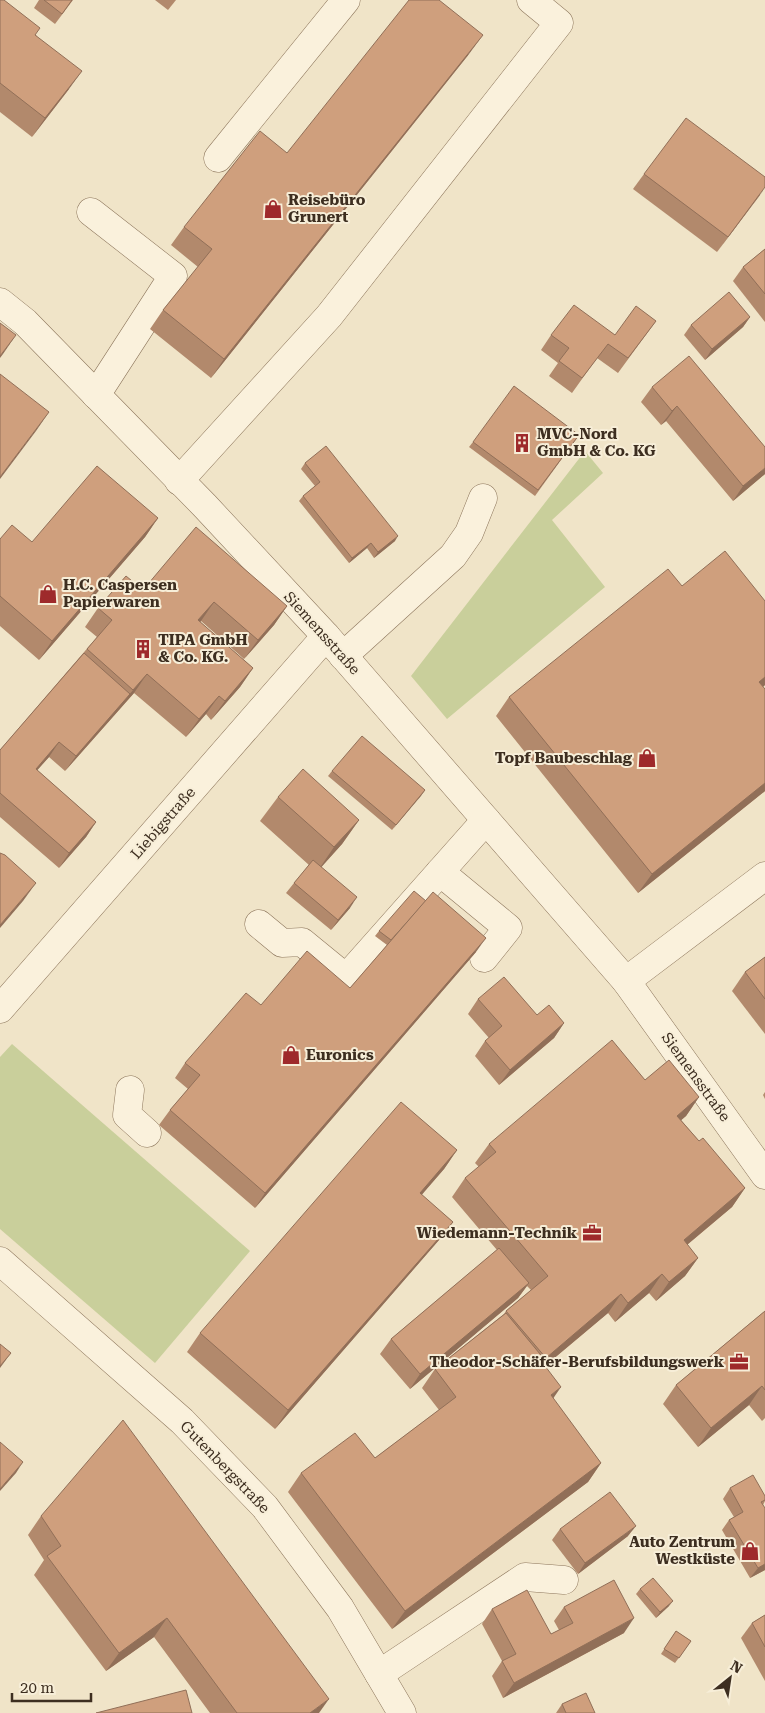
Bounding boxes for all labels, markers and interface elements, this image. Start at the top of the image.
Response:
place label: Reisebüro Grunert [288,191,366,226]
shop icon: Reisebüro Grunert [262,198,284,220]
place label: MVC-Nord GmbH & Co. KG [537,425,656,460]
building icon: MVC-Nord GmbH & Co. KG [511,432,533,454]
place label: H.C. Caspersen Papierwaren [63,576,177,611]
shop icon: H.C. Caspersen Papierwaren [37,583,59,605]
street label: Siemensstraße [280,588,364,678]
place label: TIPA GmbH & Co. KG. [158,631,248,666]
building icon: TIPA GmbH & Co. KG. [132,638,154,660]
shop icon: Topf Baubeschlag [636,747,658,769]
place label: Topf Baubeschlag [495,749,633,767]
street label: Liebigstraße [127,783,199,863]
street label: Siemensstraße [658,1029,734,1125]
shop icon: Euronics [280,1044,302,1066]
place label: Euronics [306,1046,374,1064]
office icon: Wiedemann-Technik [581,1222,603,1244]
place label: Wiedemann-Technik [417,1224,578,1242]
office icon: Theodor-Schäfer-Berufsbildungswerk [728,1351,750,1373]
place label: Theodor-Schäfer-Berufsbildungswerk [429,1353,725,1371]
street label: Gutenbergstraße [176,1417,274,1517]
place label: Auto Zentrum Westküste [629,1533,736,1568]
shop icon: Auto Zentrum Westküste [739,1540,761,1562]
north arrow [705,1653,755,1703]
text: N [728,1657,745,1676]
scale bar [12,1670,91,1702]
text: 20 m [20,1679,55,1697]

